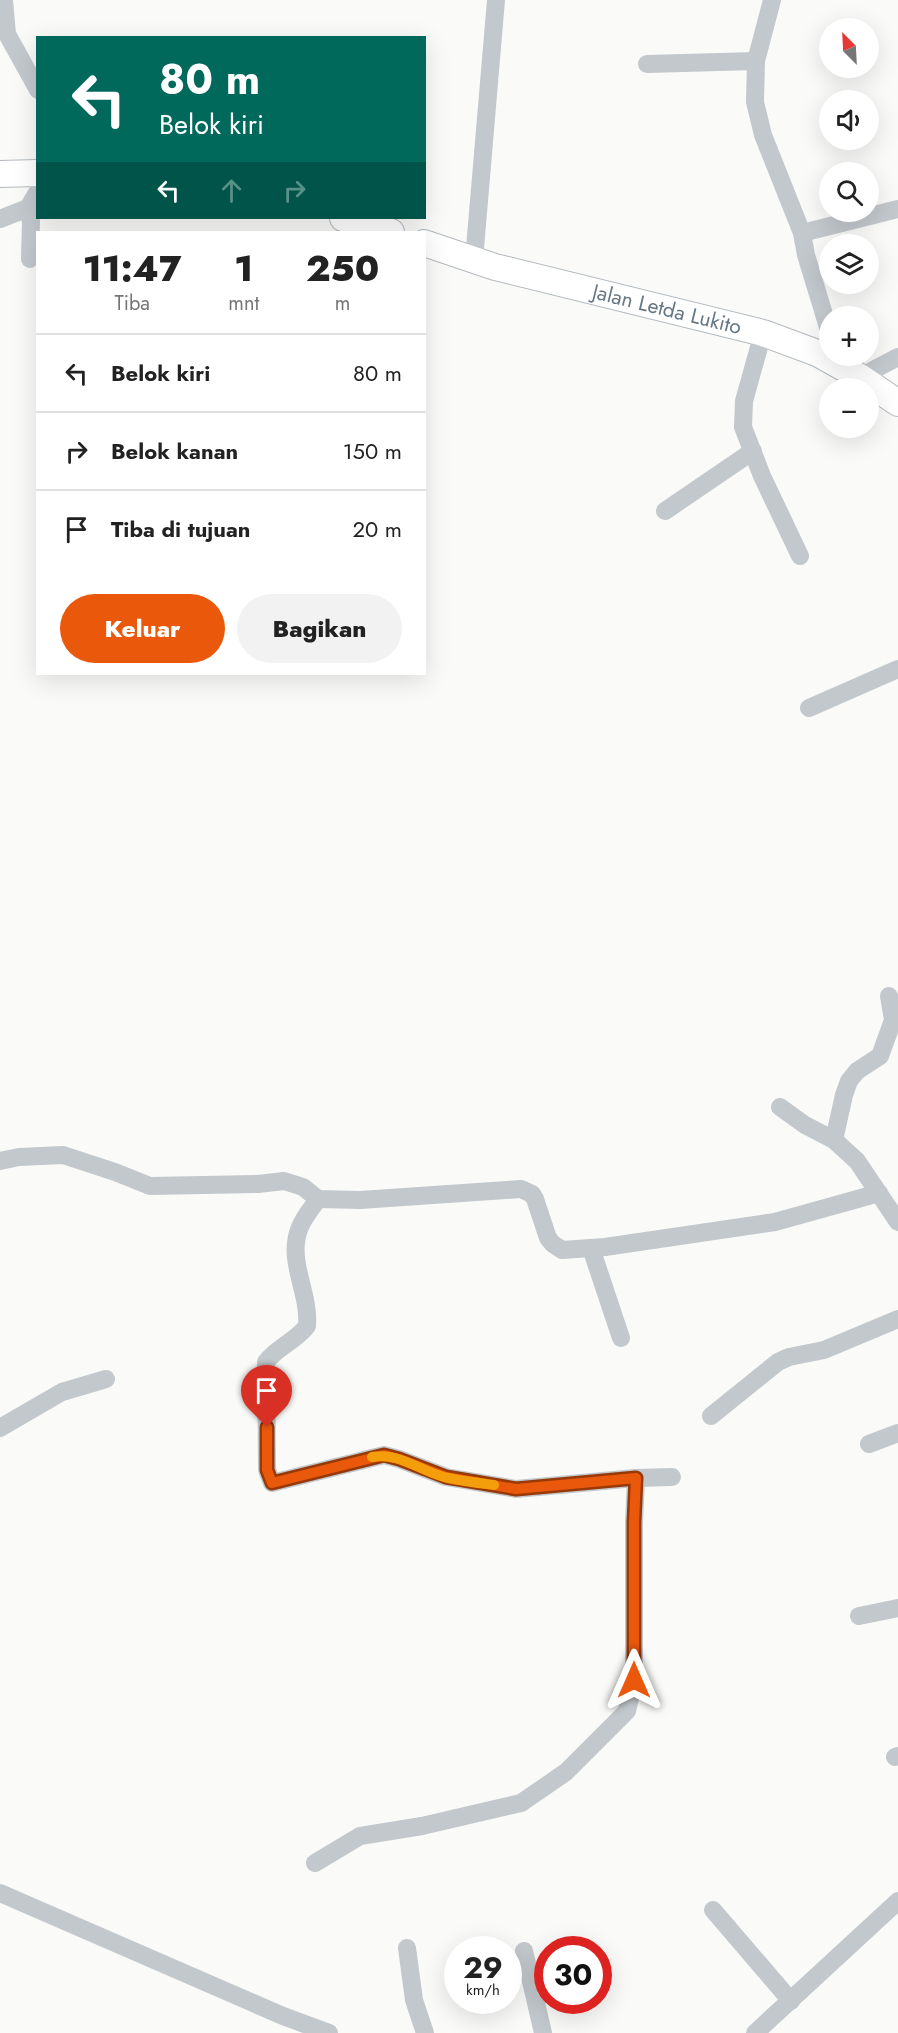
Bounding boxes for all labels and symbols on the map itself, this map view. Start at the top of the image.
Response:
north arrow [819,18,879,78]
street label: Jalan Letda Lukito [586,276,745,342]
pin [241,1365,292,1427]
position arrow [602,1648,666,1712]
speed limit sign: 30 [534,1936,612,2014]

